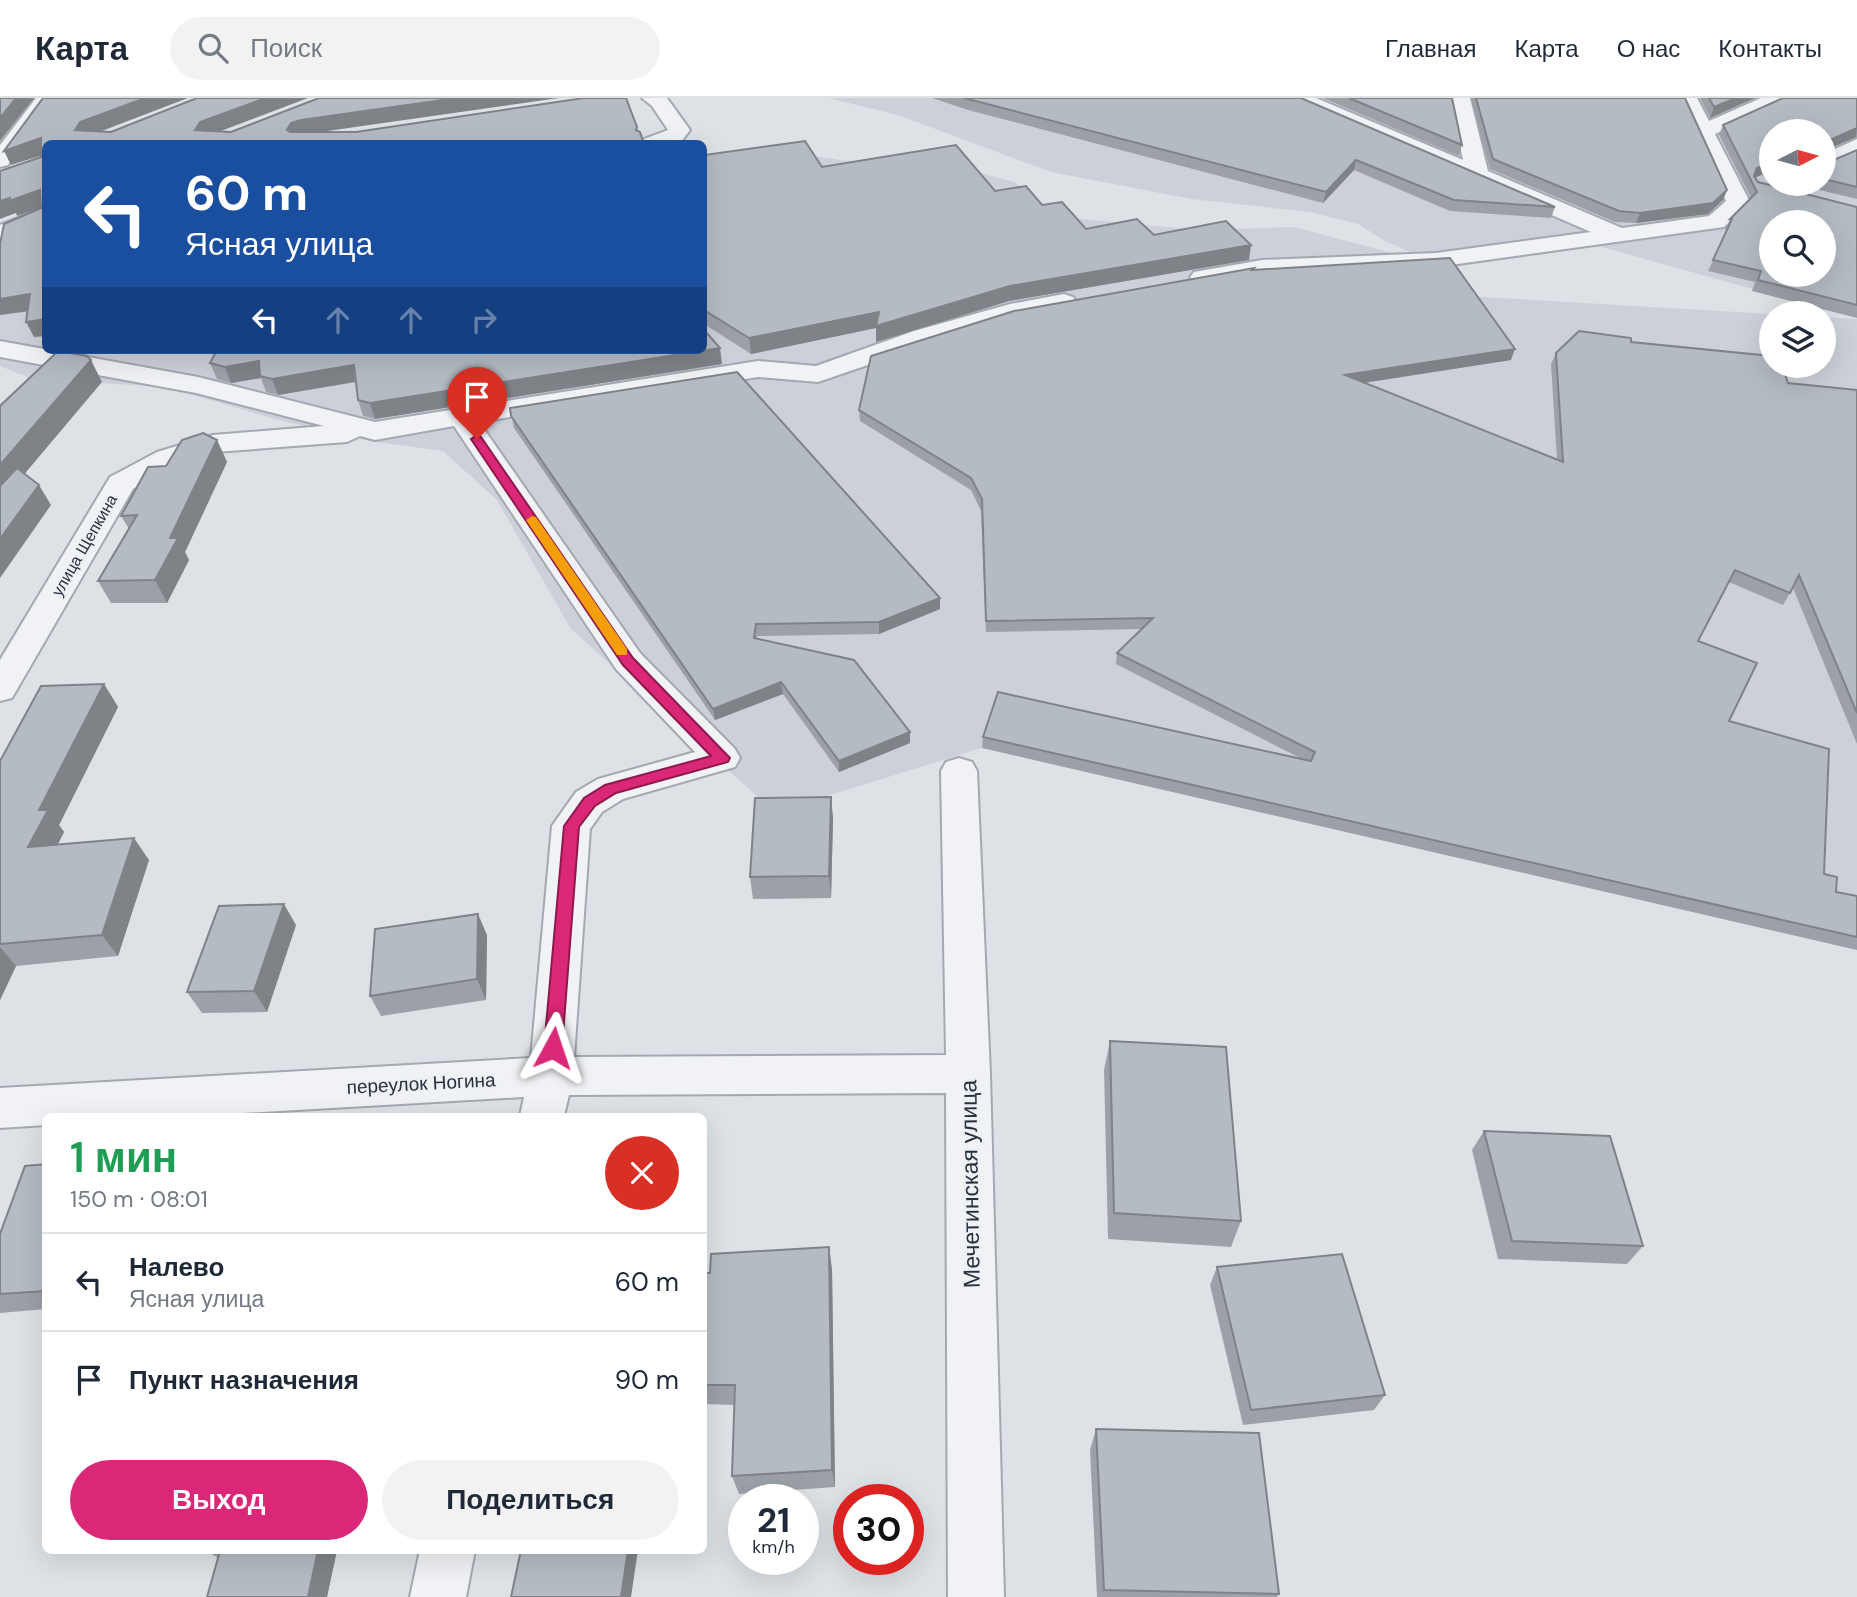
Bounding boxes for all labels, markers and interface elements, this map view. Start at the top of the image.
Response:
search box [170,17,660,80]
text: Карта [35,27,128,70]
icon: search [194,29,232,67]
text: Поиск [250,31,322,65]
text: Главная [1385,33,1476,64]
text: Карта [1514,33,1579,64]
text: О нас [1617,33,1680,64]
text: Контакты [1718,33,1822,64]
north arrow [1759,119,1836,196]
map controls [1759,119,1836,378]
text: 60 m [185,161,308,225]
icon: left [70,168,161,259]
button: search [1759,210,1836,287]
text: Ясная улица [185,223,373,265]
icon: left [246,301,284,339]
icon: ahead [319,301,357,339]
icon: ahead [392,301,430,339]
icon: right [465,301,503,339]
button: layers [1759,301,1836,378]
pin [447,367,507,439]
icon: arrive [458,378,496,416]
street label: улица Щепкина [47,490,122,600]
position arrow [516,1011,590,1085]
street label: переулок Ногина [346,1067,497,1100]
street label: Мечетинская улица [953,1079,987,1288]
text: 1 мин [70,1130,177,1185]
button: close [605,1136,679,1210]
text: 150 m · 08:01 [70,1184,208,1214]
text: Налево [129,1250,224,1284]
icon: left [70,1263,108,1301]
text: 60 m [615,1265,679,1299]
text: Ясная улица [129,1284,264,1314]
icon: arrive [70,1361,108,1399]
text: Пункт назначения [129,1363,359,1397]
text: 90 m [615,1363,679,1397]
button: Выход [70,1460,368,1540]
button: Поделиться [382,1460,679,1540]
speed limit sign: 30 [833,1484,924,1575]
text: 21 [757,1497,790,1543]
text: km/h [752,1535,795,1559]

